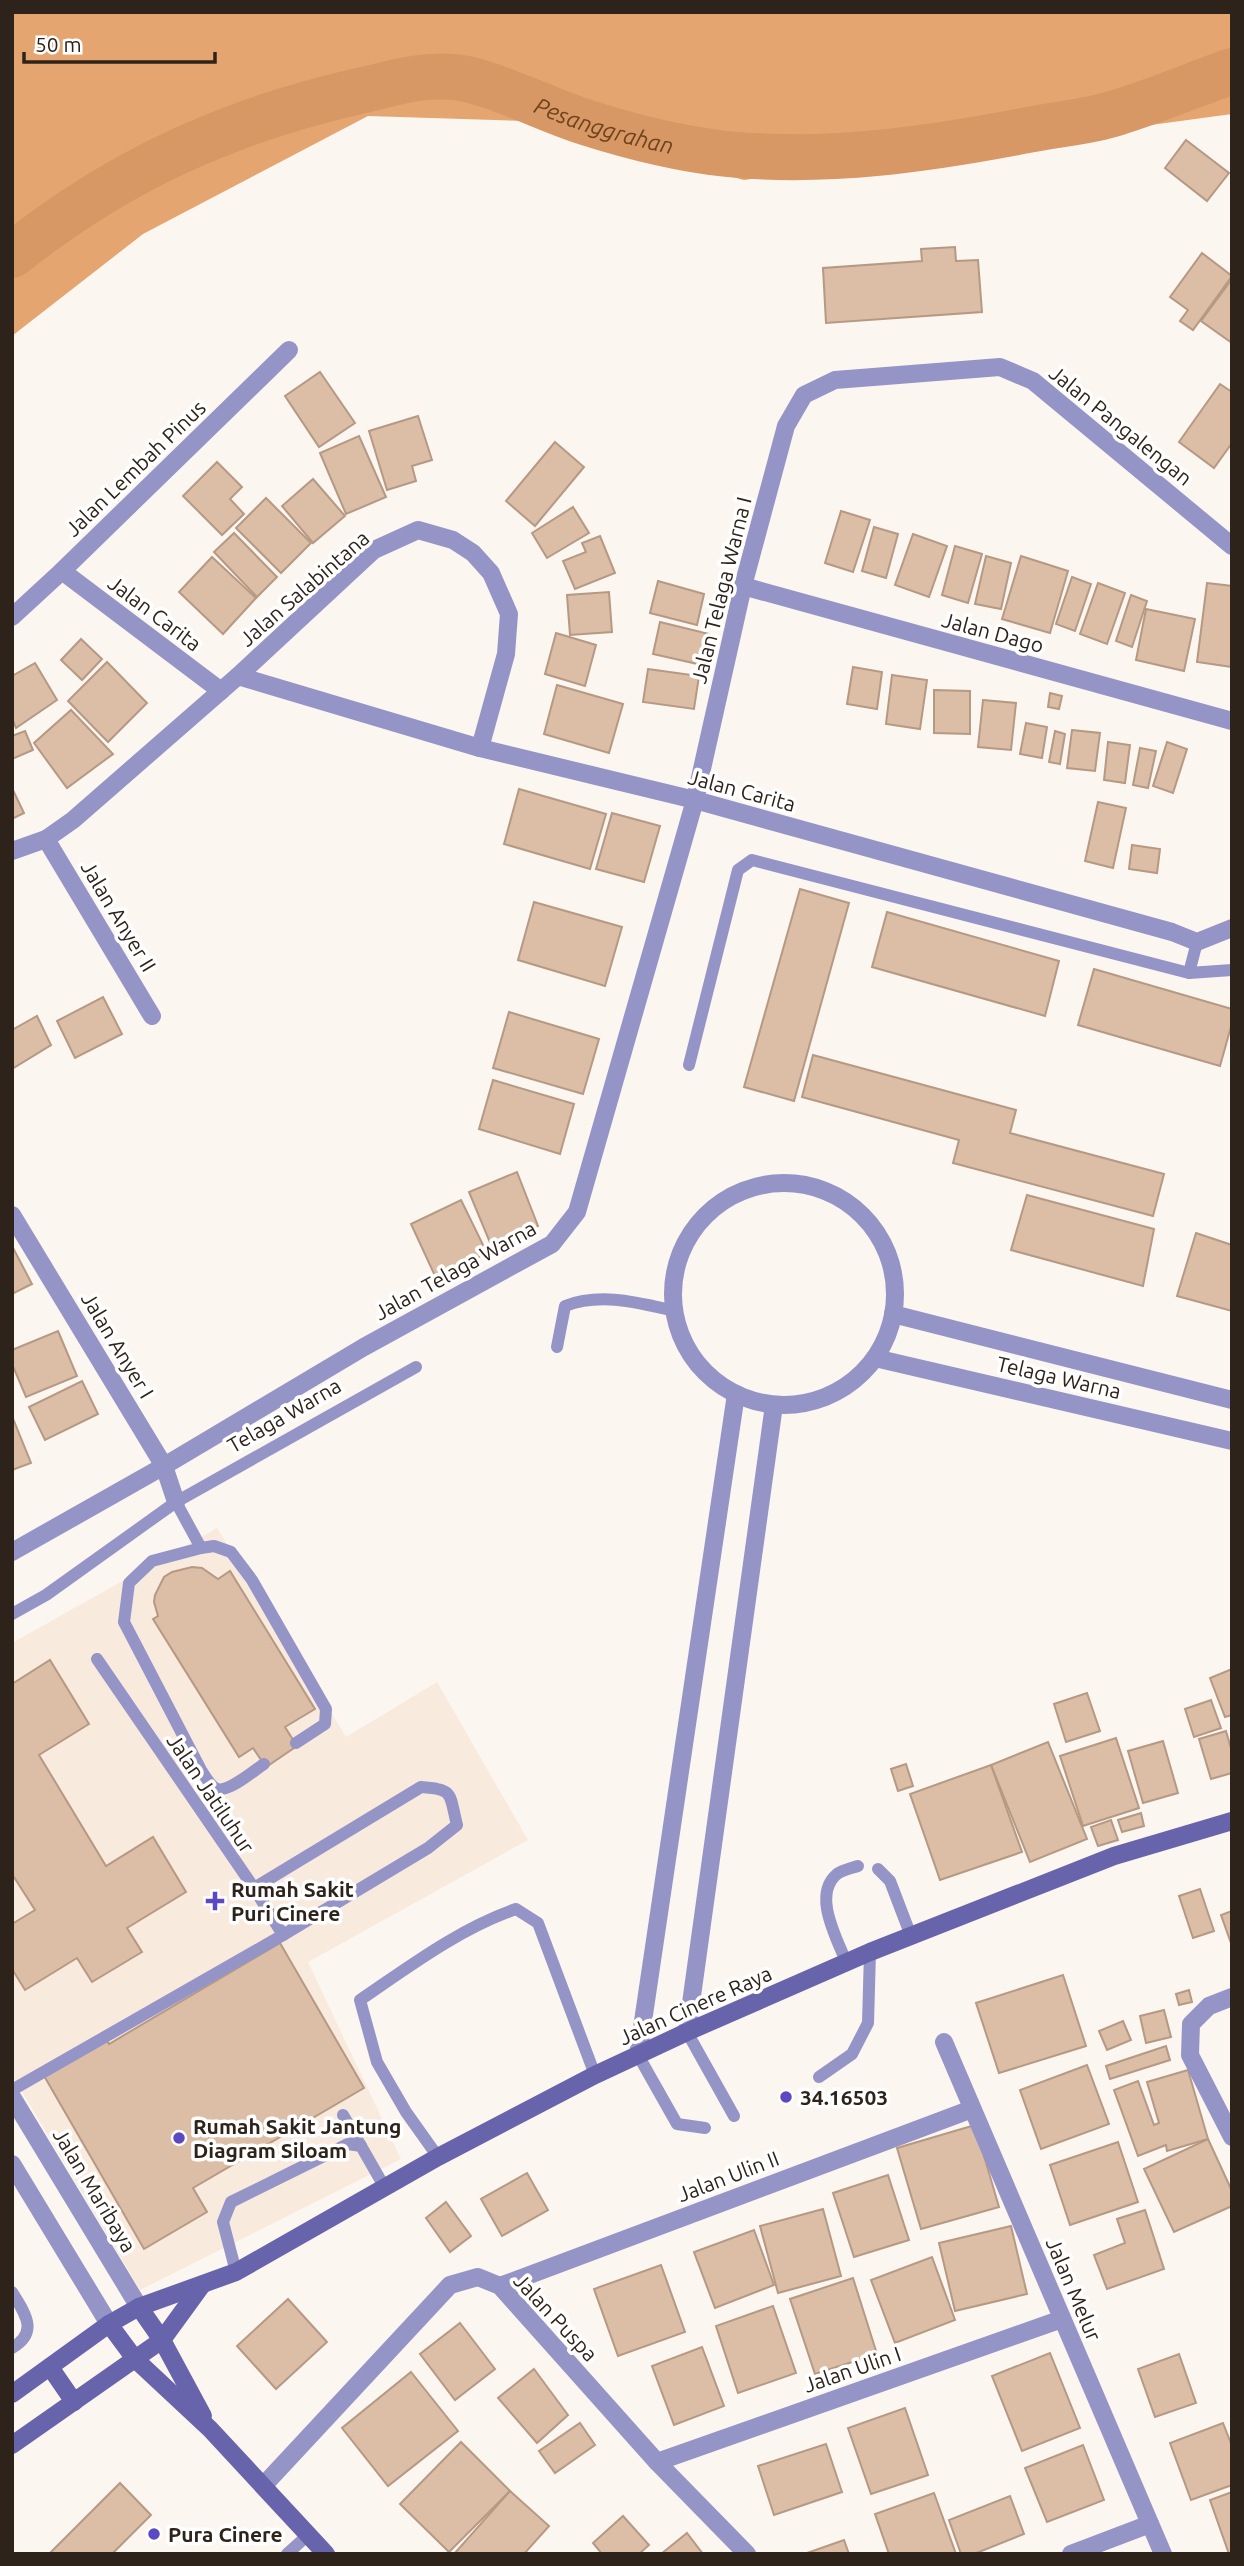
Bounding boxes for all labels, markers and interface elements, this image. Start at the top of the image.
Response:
scale bar [24,21,215,65]
text: 50 m [35,32,82,56]
water label: Pesanggrahan [531,92,676,158]
street label: Jalan Pangalengan [1045,360,1197,490]
street label: Jalan Lembah Pinus [60,395,210,541]
street label: Jalan Telaga Warna I [686,494,756,686]
street label: Jalan Salabintana [234,525,374,651]
street label: Jalan Carita [104,570,206,656]
street label: Jalan Dago [940,607,1046,657]
street label: Jalan Carita [686,764,798,816]
street label: Jalan Anyer II [77,856,161,976]
street label: Jalan Telaga Warna [370,1216,540,1324]
street label: Jalan Anyer I [77,1288,159,1402]
street label: Telaga Warna [995,1351,1123,1403]
street label: Telaga Warna [223,1373,345,1457]
street label: Jalan Jatiluhur [162,1729,260,1857]
place label: Rumah Sakit Puri Cinere [231,1877,354,1925]
marker: Rumah Sakit Puri Cinere [205,1891,225,1911]
street label: Jalan Cinere Raya [615,1961,775,2049]
place label: 34.16503 [800,2085,888,2109]
marker: 34.16503 [778,2089,794,2105]
place label: Rumah Sakit Jantung Diagram Siloam [193,2114,401,2162]
street label: Jalan Maribaya [49,2124,141,2256]
marker: Rumah Sakit Jantung Diagram Siloam [171,2130,187,2146]
street label: Jalan Ulin II [674,2146,782,2206]
street label: Jalan Melur [1042,2234,1106,2344]
street label: Jalan Puspa [509,2268,603,2366]
street label: Jalan Ulin I [800,2341,904,2397]
place label: Pura Cinere [168,2522,283,2546]
marker: Pura Cinere [146,2526,162,2542]

